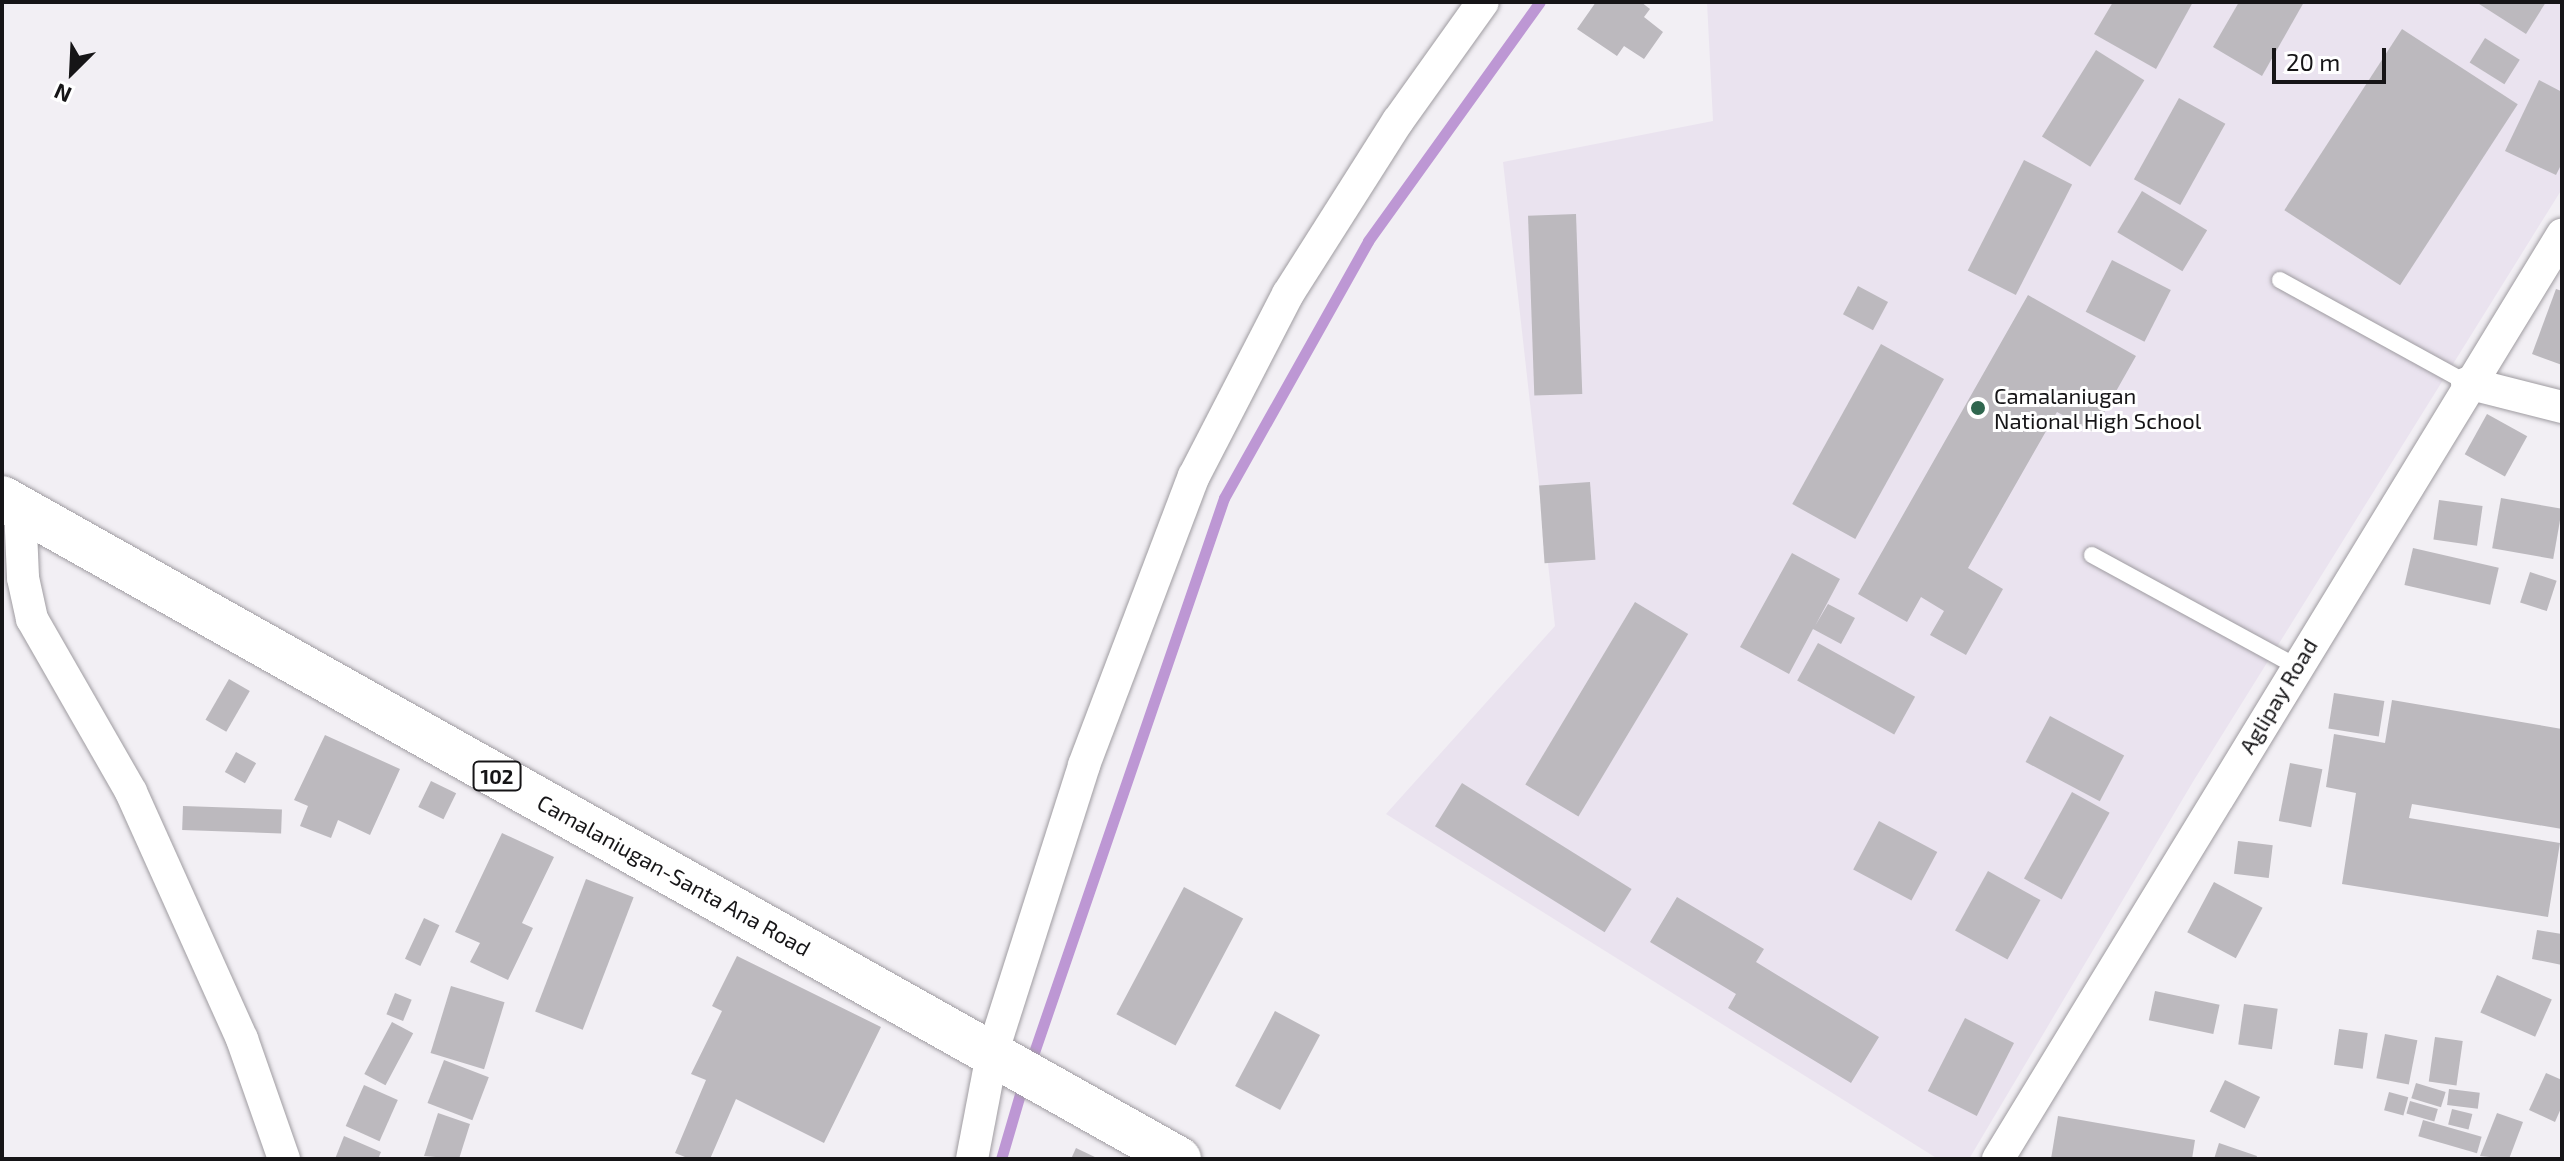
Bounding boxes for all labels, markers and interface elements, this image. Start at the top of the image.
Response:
north arrow [32,32,112,112]
scale bar [2276,32,2390,82]
text: 20 m [2286,47,2340,76]
text: N [50,79,75,109]
place label: Camalaniugan National High School [1994,382,2202,434]
marker: Camalaniugan National High School [1969,399,1987,417]
street label: Aglipay Road [2233,633,2323,759]
road number: 102 [471,760,523,792]
street label: Camalaniugan-Santa Ana Road [533,789,815,961]

